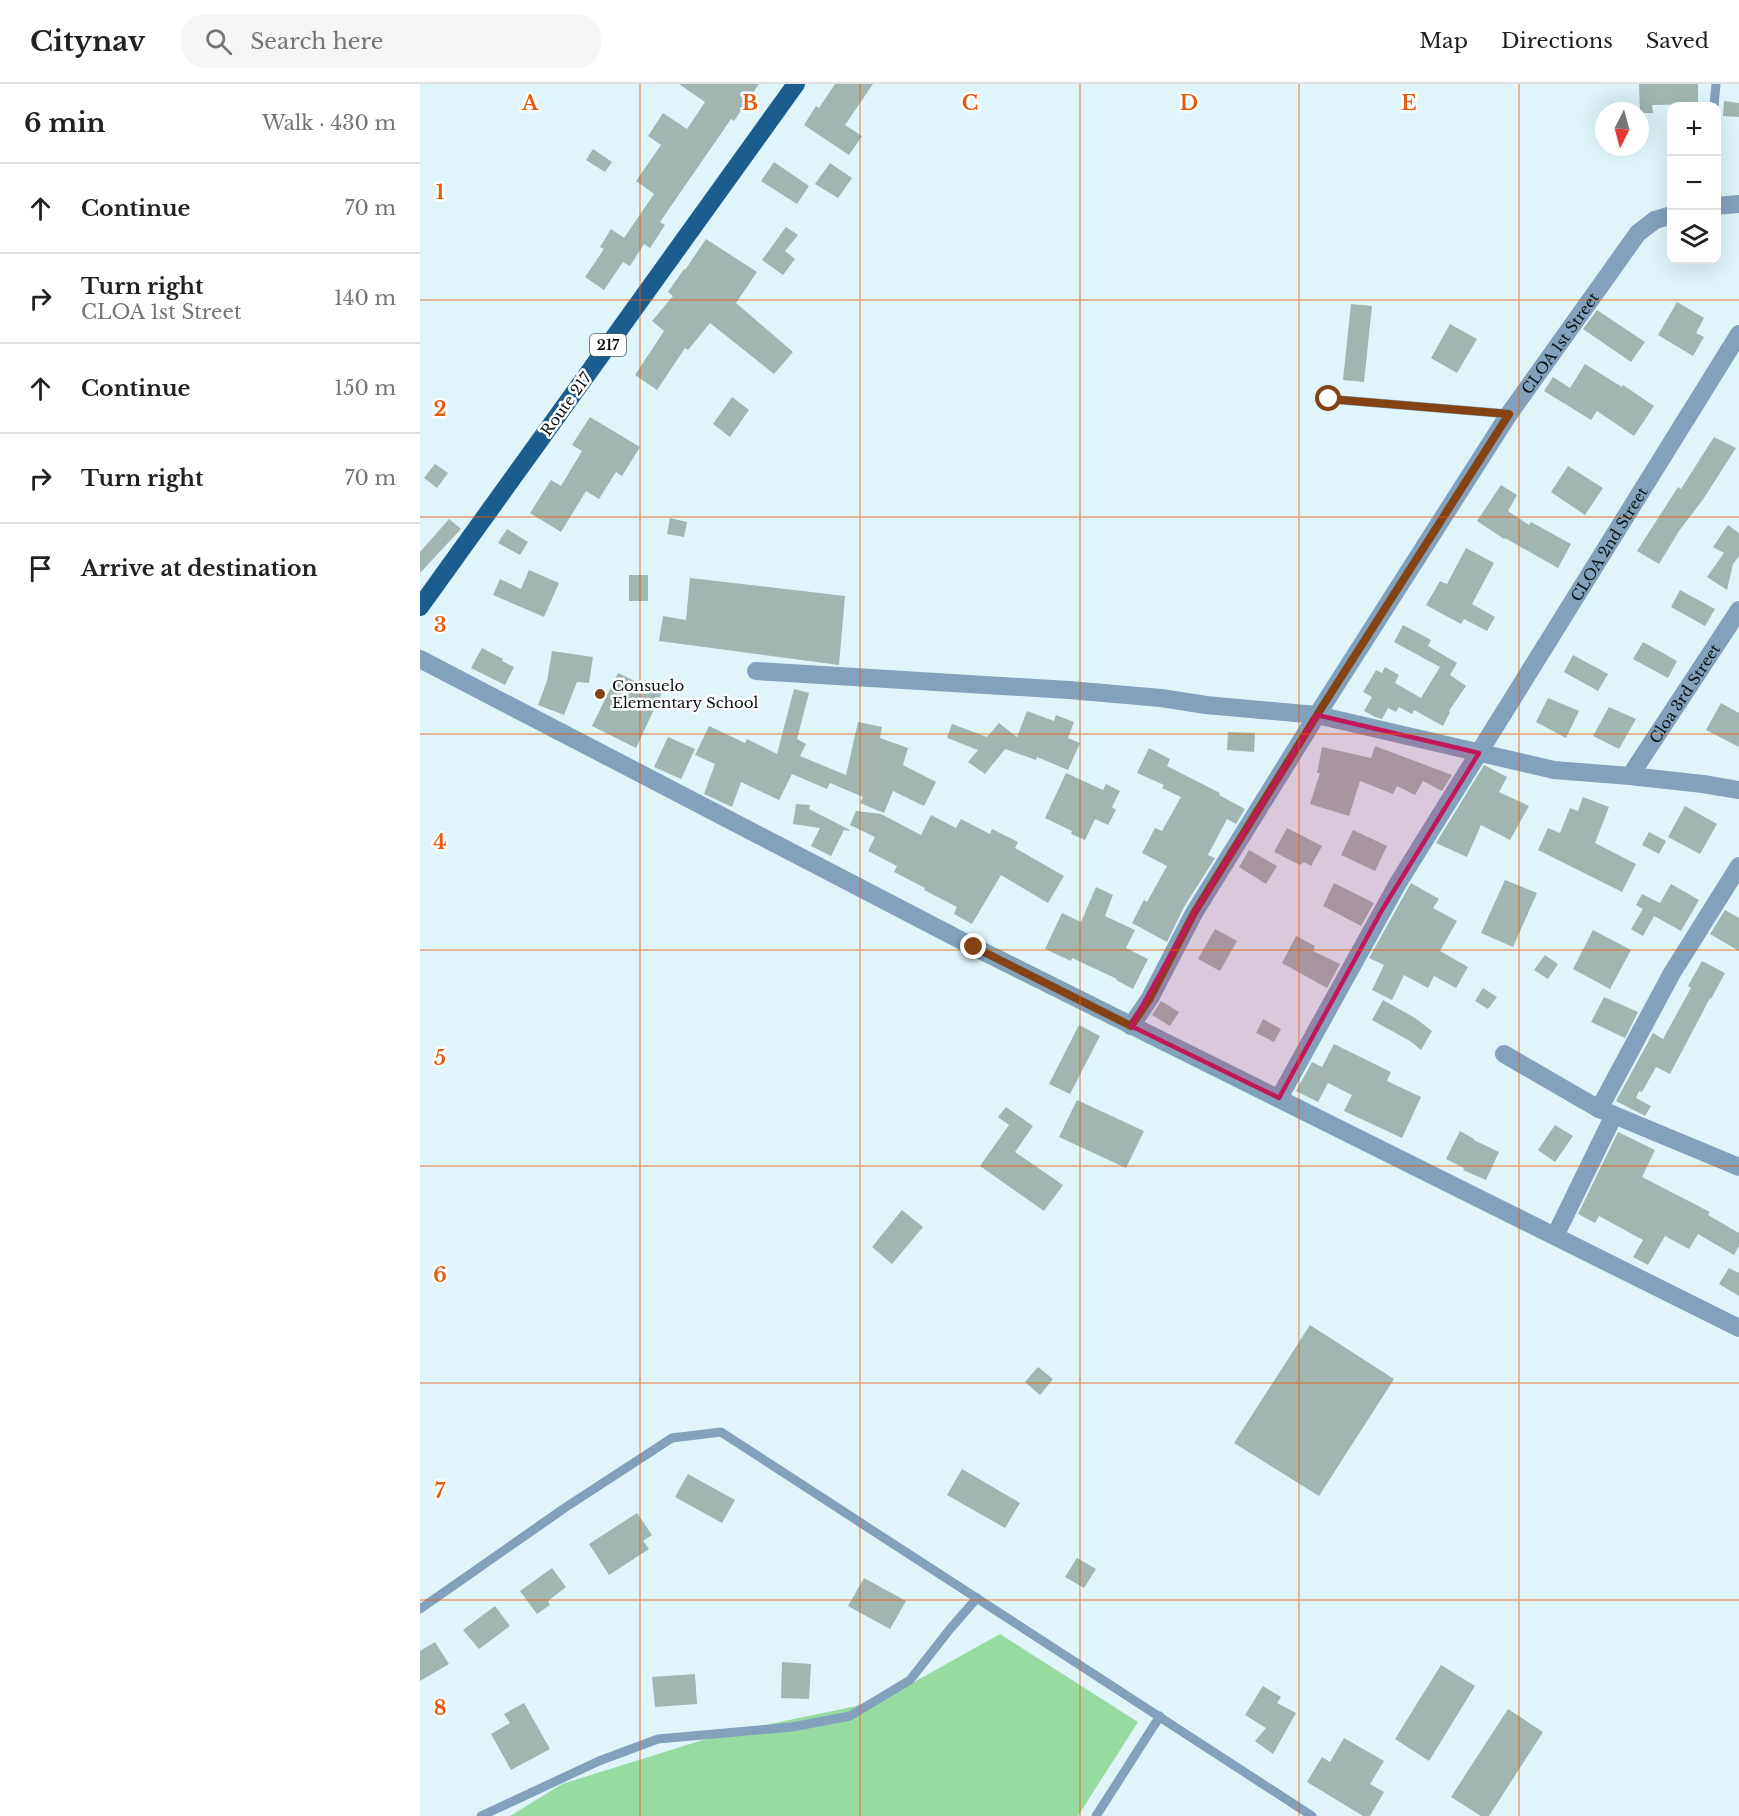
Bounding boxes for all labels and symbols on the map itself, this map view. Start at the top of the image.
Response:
text: A [521,91,539,115]
text: B [742,91,758,115]
text: C [962,91,978,115]
text: D [1180,91,1198,115]
text: E [1401,91,1417,115]
north arrow [1595,102,1649,156]
text: 1 [436,180,445,204]
street label: CLOA 1st Street [1517,288,1603,397]
road number: 217 [590,334,626,356]
street label: Route 217 [537,368,596,439]
route start [1315,385,1341,411]
text: 2 [433,397,447,421]
street label: CLOA 2nd Street [1566,483,1651,605]
text: 3 [434,613,446,637]
street label: Cloa 3rd Street [1645,640,1724,747]
place label: Consuelo Elementary School [612,676,759,712]
marker: Consuelo Elementary School [593,687,607,701]
text: 4 [433,830,447,854]
route end [960,933,986,959]
text: 5 [434,1046,446,1070]
text: 6 [433,1263,447,1287]
text: 7 [435,1479,446,1503]
text: 8 [434,1696,446,1720]

